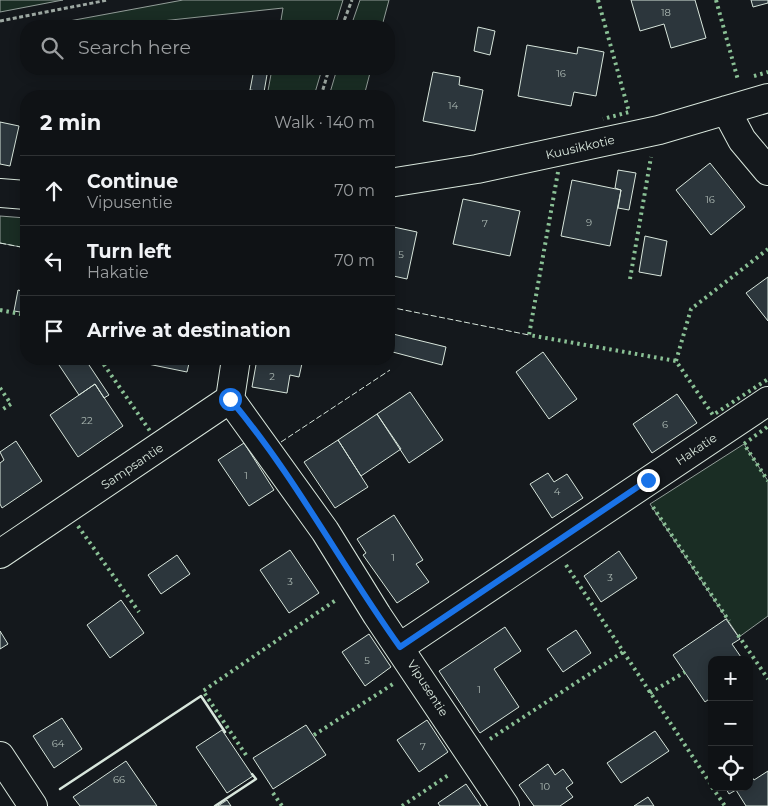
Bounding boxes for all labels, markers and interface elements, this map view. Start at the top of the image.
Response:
house number: 18 [661,6,671,19]
search box [20,20,395,75]
icon: search [38,34,66,62]
text: Search here [78,36,191,59]
house number: 16 [556,67,566,80]
house number: 14 [448,99,458,112]
text: 2 min [40,110,101,135]
text: Walk · 140 m [274,113,375,132]
street label: Kuusikkotie [544,132,616,162]
text: Continue [87,170,178,193]
icon: ahead [40,177,68,205]
text: 70 m [334,181,375,200]
text: Vipusentie [87,193,173,212]
house number: 16 [705,193,715,206]
house number: 9 [586,216,592,229]
house number: 7 [482,217,488,230]
text: Turn left [87,240,172,263]
icon: left [40,247,68,275]
house number: 5 [398,248,404,261]
text: 70 m [334,251,375,270]
text: Hakatie [87,263,149,282]
icon: arrive [40,317,68,345]
text: Arrive at destination [87,319,291,342]
house number: 2 [269,370,275,383]
route start [219,388,242,411]
house number: 22 [81,414,93,427]
house number: 6 [662,418,668,431]
street label: Hakatie [673,430,719,468]
street label: Sampsantie [98,440,166,492]
house number: 1 [244,469,248,482]
route end [637,469,660,492]
house number: 4 [554,485,561,498]
house number: 1 [391,551,395,564]
house number: 3 [607,571,613,584]
house number: 3 [287,575,293,588]
house number: 5 [364,654,370,667]
map controls [708,656,753,791]
button: + [708,656,753,701]
street label: Vipusentie [404,657,452,719]
house number: 1 [477,683,481,696]
button: − [708,701,753,746]
house number: 64 [52,737,65,750]
house number: 7 [420,740,426,753]
button: locate [708,746,753,791]
house number: 66 [113,773,125,786]
house number: 10 [540,780,550,793]

